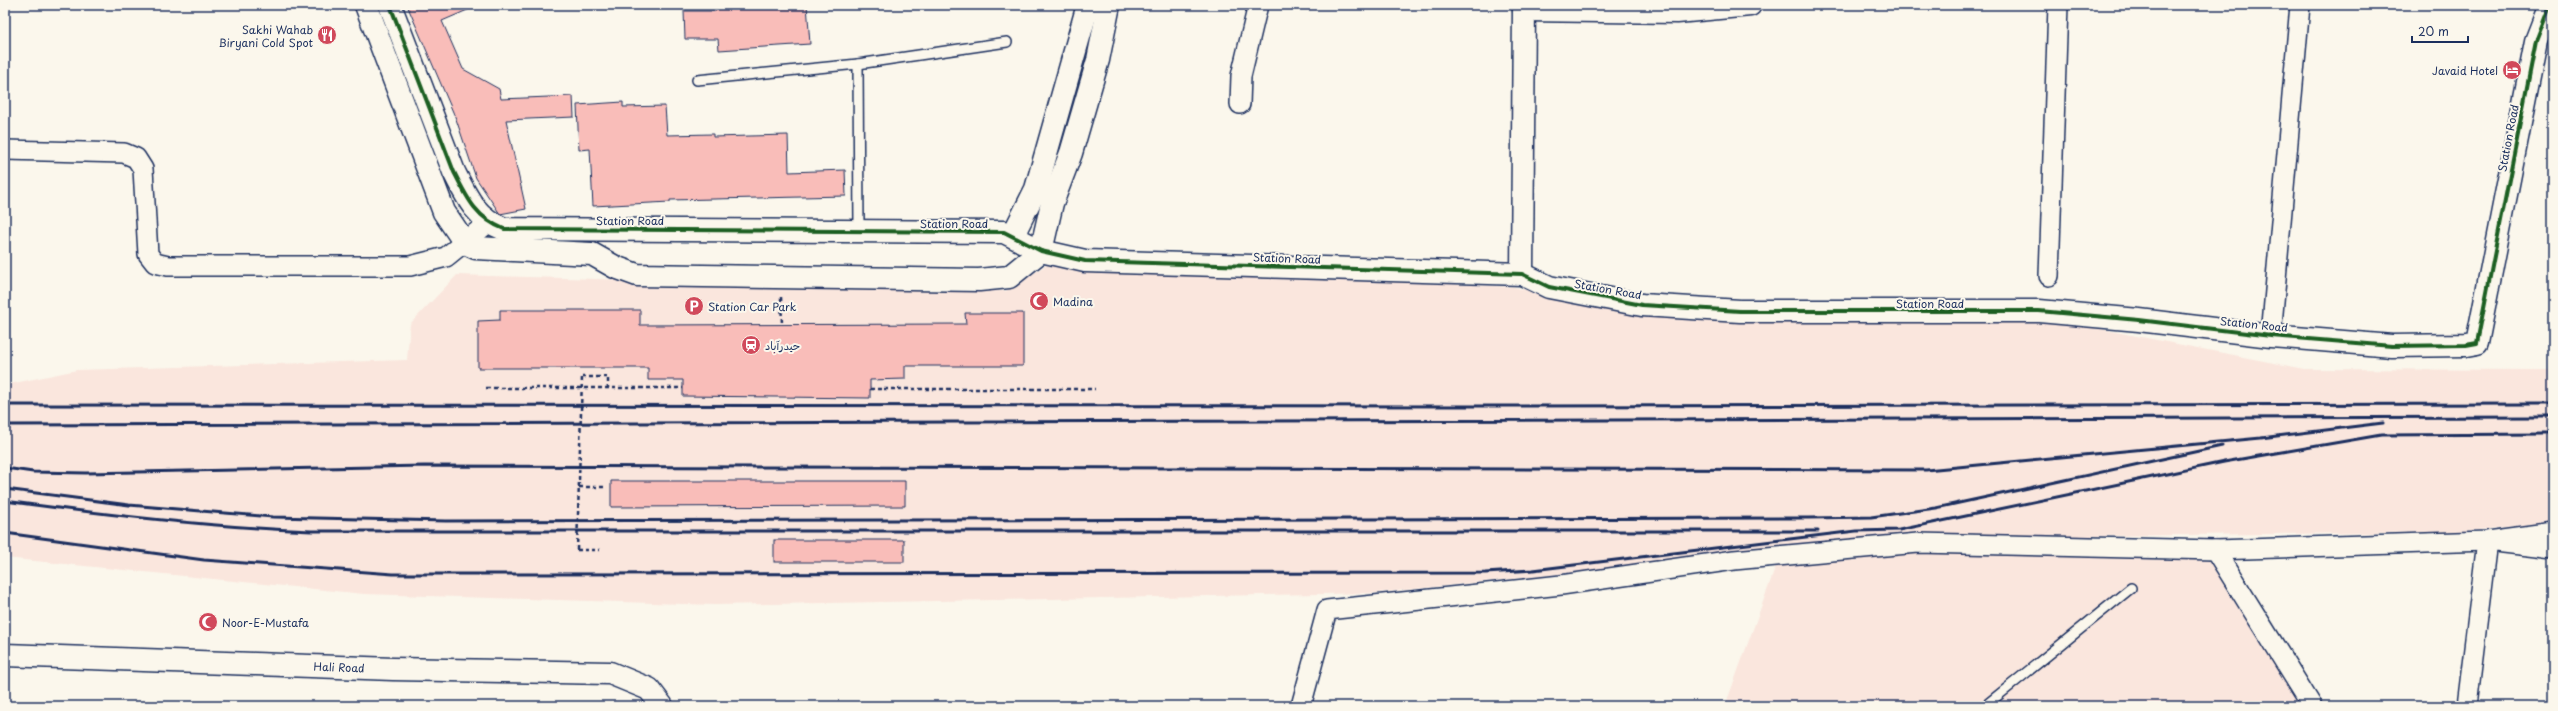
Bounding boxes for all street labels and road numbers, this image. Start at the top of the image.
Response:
street label: Station Road [2493,103,2523,173]
street label: Station Road [596,212,664,229]
street label: Station Road [920,215,988,232]
street label: Station Road [1253,248,1321,268]
street label: Station Road [1573,275,1643,303]
street label: Station Road [1896,295,1964,312]
street label: Station Road [2219,312,2289,336]
street label: Hali Road [313,658,365,676]

